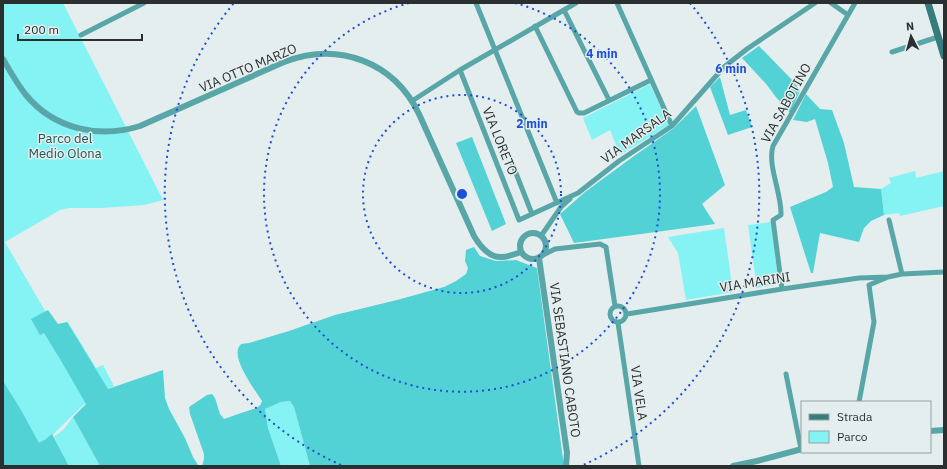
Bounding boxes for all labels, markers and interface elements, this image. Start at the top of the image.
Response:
scale bar [18,16,142,42]
north arrow [891,16,931,56]
text: N [905,19,915,33]
text: 200 m [24,22,59,37]
street label: VIA OTTO MARZO [197,40,299,96]
text: 4 min [586,46,618,61]
street label: VIA SABOTINO [757,60,815,146]
text: 6 min [715,61,747,76]
street label: VIA LORETO [479,104,521,178]
street label: VIA MARSALA [598,104,675,167]
text: 2 min [516,116,548,131]
park label: Parco del Medio Olona [28,130,102,162]
centre of rings [455,187,469,201]
street label: VIA MARINI [718,268,792,296]
street label: VIA SEBASTIANO CABOTO [546,281,584,439]
street label: VIA VELA [627,365,651,422]
legend [801,401,931,453]
text: Strada [837,409,873,424]
text: Parco [837,429,868,444]

